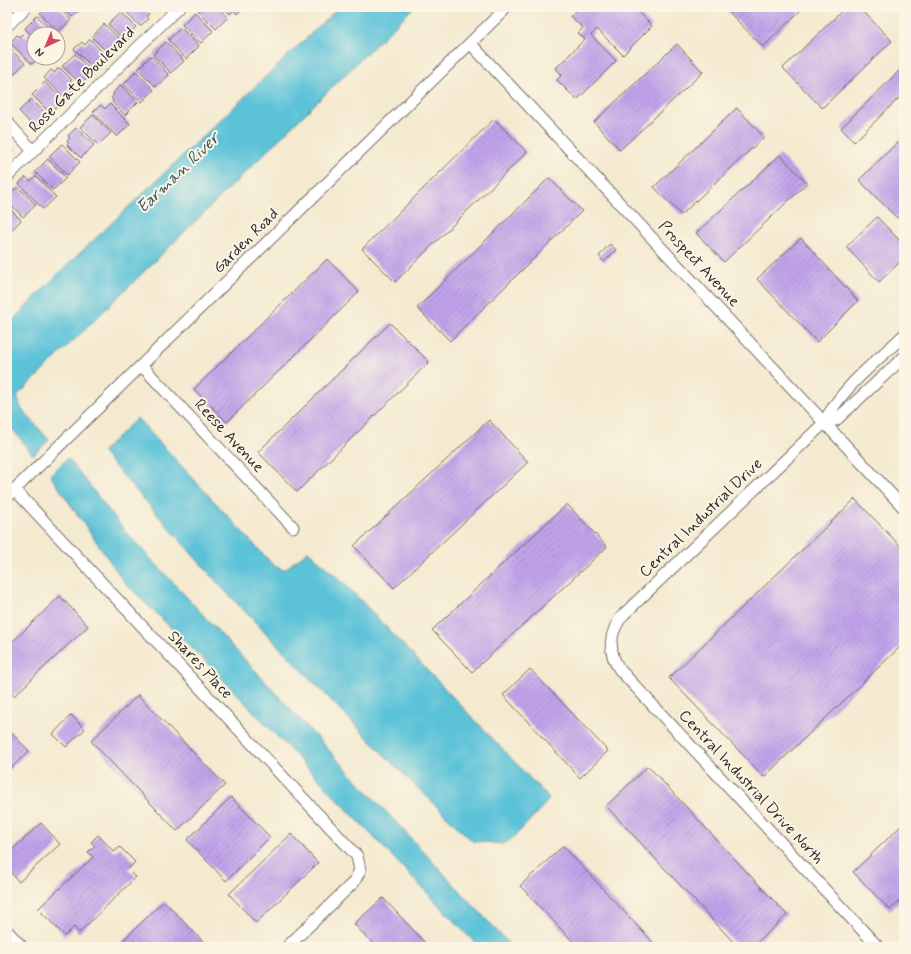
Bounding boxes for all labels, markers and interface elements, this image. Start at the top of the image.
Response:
street label: Rose Gate Boulevard [24,22,140,138]
north arrow [26,26,66,66]
text: N [32,45,47,60]
water label: Earman River [132,126,226,218]
street label: Garden Road [209,204,283,278]
street label: Prospect Avenue [654,216,744,312]
street label: Reese Avenue [189,395,269,477]
street label: Central Industrial Drive [635,454,767,582]
street label: Shares Place [163,626,237,704]
street label: Central Industrial Drive North [674,705,828,869]

